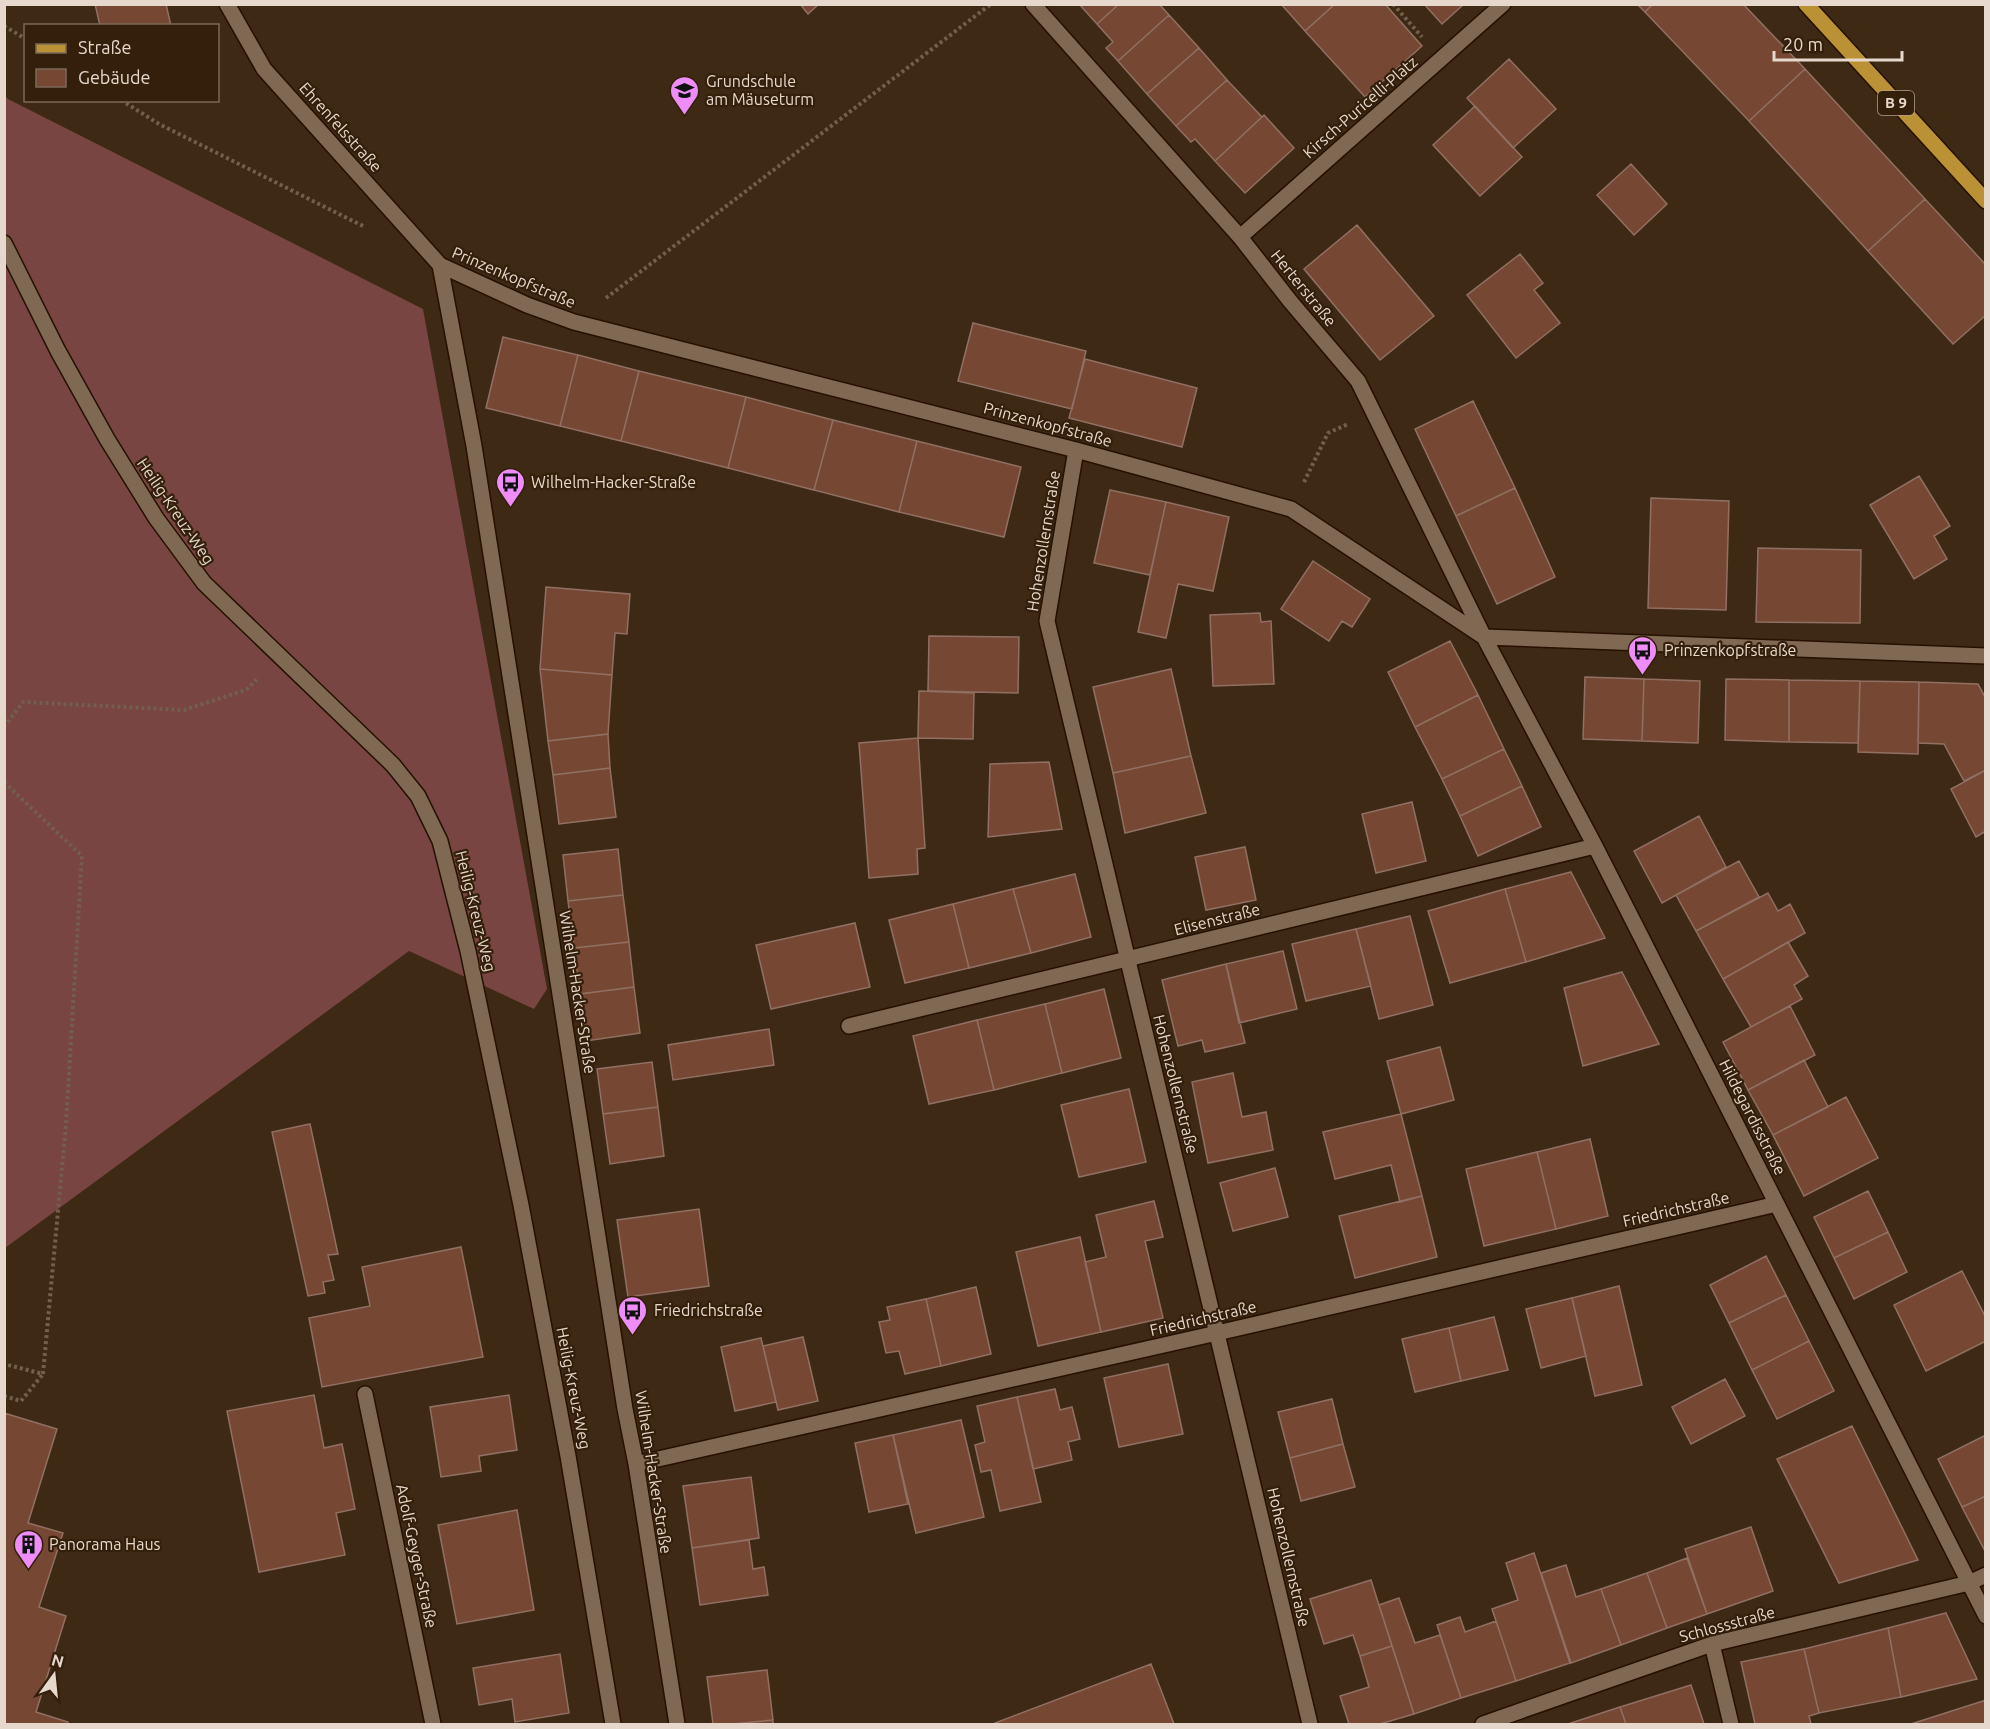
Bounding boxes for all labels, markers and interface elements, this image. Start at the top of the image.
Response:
legend [24,24,219,102]
scale bar [1774,24,1902,62]
text: 20 m [1783,34,1823,54]
text: Straße [78,37,131,57]
street label: Kirsch-Puricelli-Platz [1299,52,1421,162]
text: Gebäude [78,67,150,87]
place label: Grundschule am Mäuseturm [706,72,814,108]
school or university icon: Grundschule am Mäuseturm [669,74,701,116]
street label: Ehrenfelsstraße [296,79,386,175]
road number: B 9 [1878,91,1914,115]
street label: Prinzenkopfstraße [450,243,578,311]
street label: Herterstraße [1268,246,1340,330]
street label: Prinzenkopfstraße [982,398,1114,450]
street label: Heilig-Kreuz-Weg [134,455,218,567]
bus stop icon: Wilhelm-Hacker-Straße [494,466,526,508]
street label: Hohenzollernstraße [1023,469,1063,613]
place label: Wilhelm-Hacker-Straße [531,473,696,491]
bus stop icon: Prinzenkopfstraße [1627,634,1659,676]
place label: Prinzenkopfstraße [1664,641,1796,659]
street label: Heilig-Kreuz-Weg [452,849,500,973]
street label: Elisenstraße [1172,900,1262,938]
street label: Wilhelm-Hacker-Straße [556,909,600,1075]
street label: Hohenzollernstraße [1150,1013,1202,1155]
street label: Hildegardisstraße [1716,1056,1790,1178]
street label: Friedrichstraße [1621,1188,1731,1230]
bus stop icon: Friedrichstraße [617,1294,649,1336]
street label: Friedrichstraße [1148,1297,1258,1339]
place label: Friedrichstraße [654,1301,763,1319]
street label: Heilig-Kreuz-Weg [553,1325,595,1451]
street label: Wilhelm-Hacker-Straße [632,1389,676,1555]
street label: Adolf-Geyger-Straße [393,1482,441,1630]
street label: Hohenzollernstraße [1264,1486,1314,1628]
building icon: Panorama Haus [12,1528,44,1570]
place label: Panorama Haus [49,1535,161,1553]
street label: Schlossstraße [1677,1603,1777,1645]
north arrow [24,1645,84,1705]
text: N [50,1650,66,1671]

